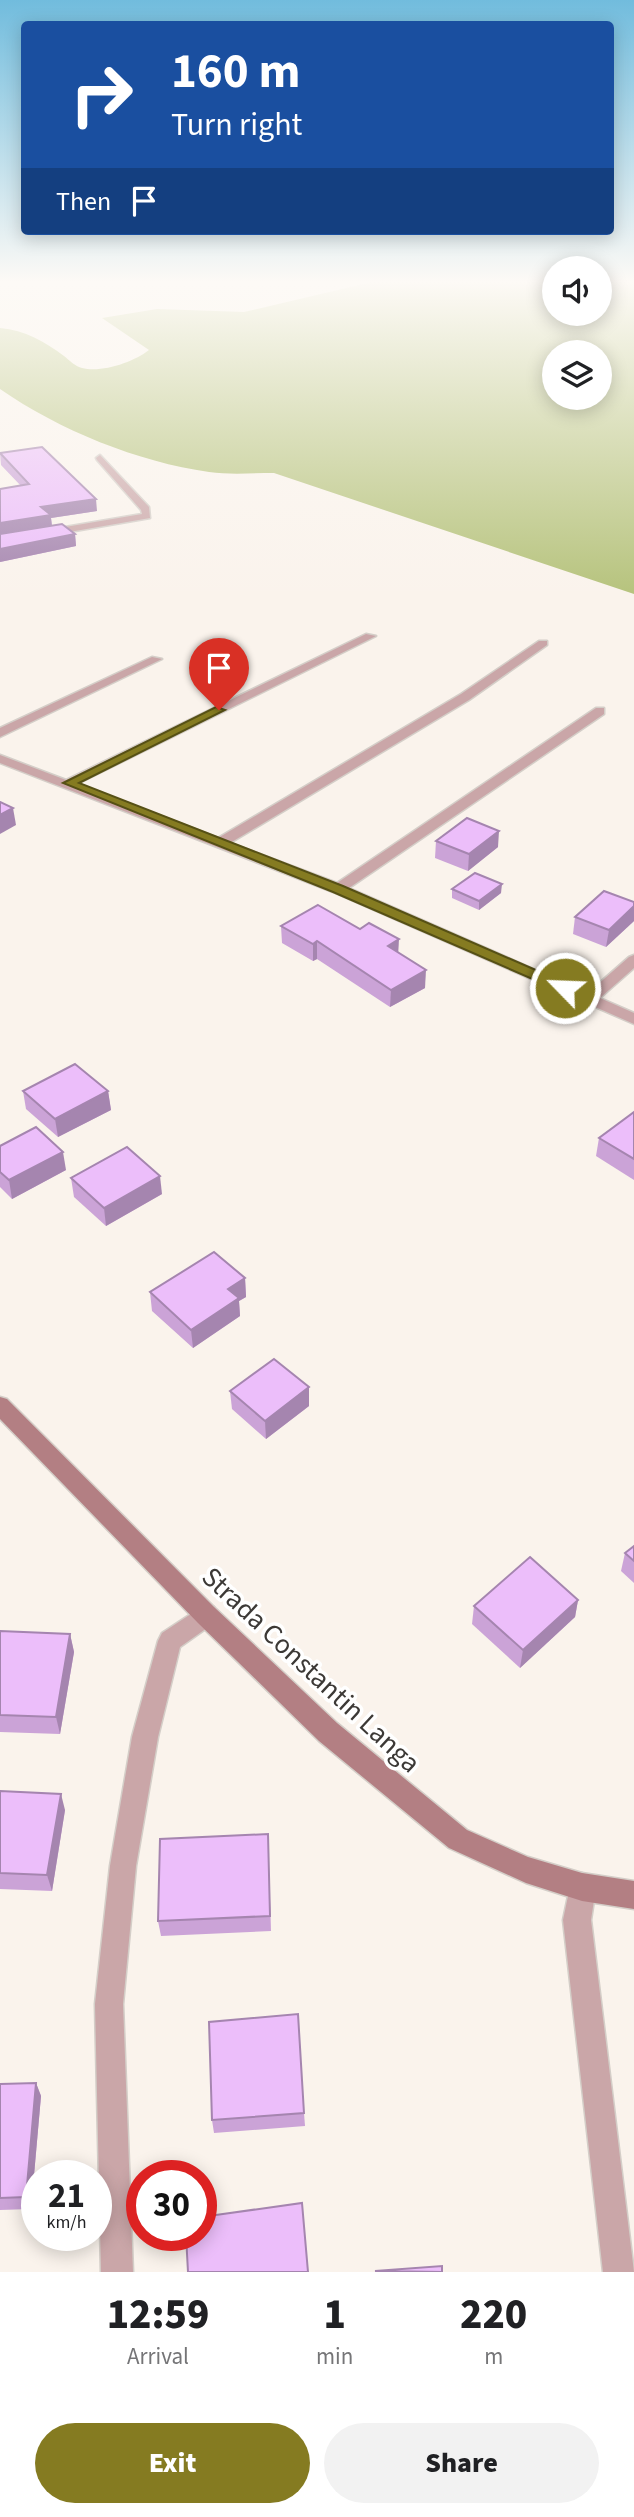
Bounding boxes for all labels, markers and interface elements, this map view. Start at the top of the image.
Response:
text: 160 m [171,37,300,107]
icon: right [56,49,147,140]
text: Turn right [171,102,302,148]
icon: arrive [125,182,163,220]
text: Then [56,183,111,220]
map controls [542,256,612,410]
button: sound [542,256,612,326]
button: layers [542,340,612,410]
pin [189,638,249,710]
icon: arrive [200,649,238,687]
position arrow [528,951,602,1025]
street label: Strada Constantin Langa [193,1558,429,1782]
speed limit sign: 30 [126,2160,217,2251]
text: 21 [48,2171,85,2221]
text: km/h [47,2210,86,2235]
text: 12:59 [107,2285,209,2345]
text: 1 [323,2285,346,2345]
text: 220 [460,2285,527,2345]
text: Arrival [127,2340,189,2373]
text: min [316,2340,353,2373]
text: m [484,2340,503,2373]
button: Exit [35,2423,310,2503]
button: Share [324,2423,599,2503]

